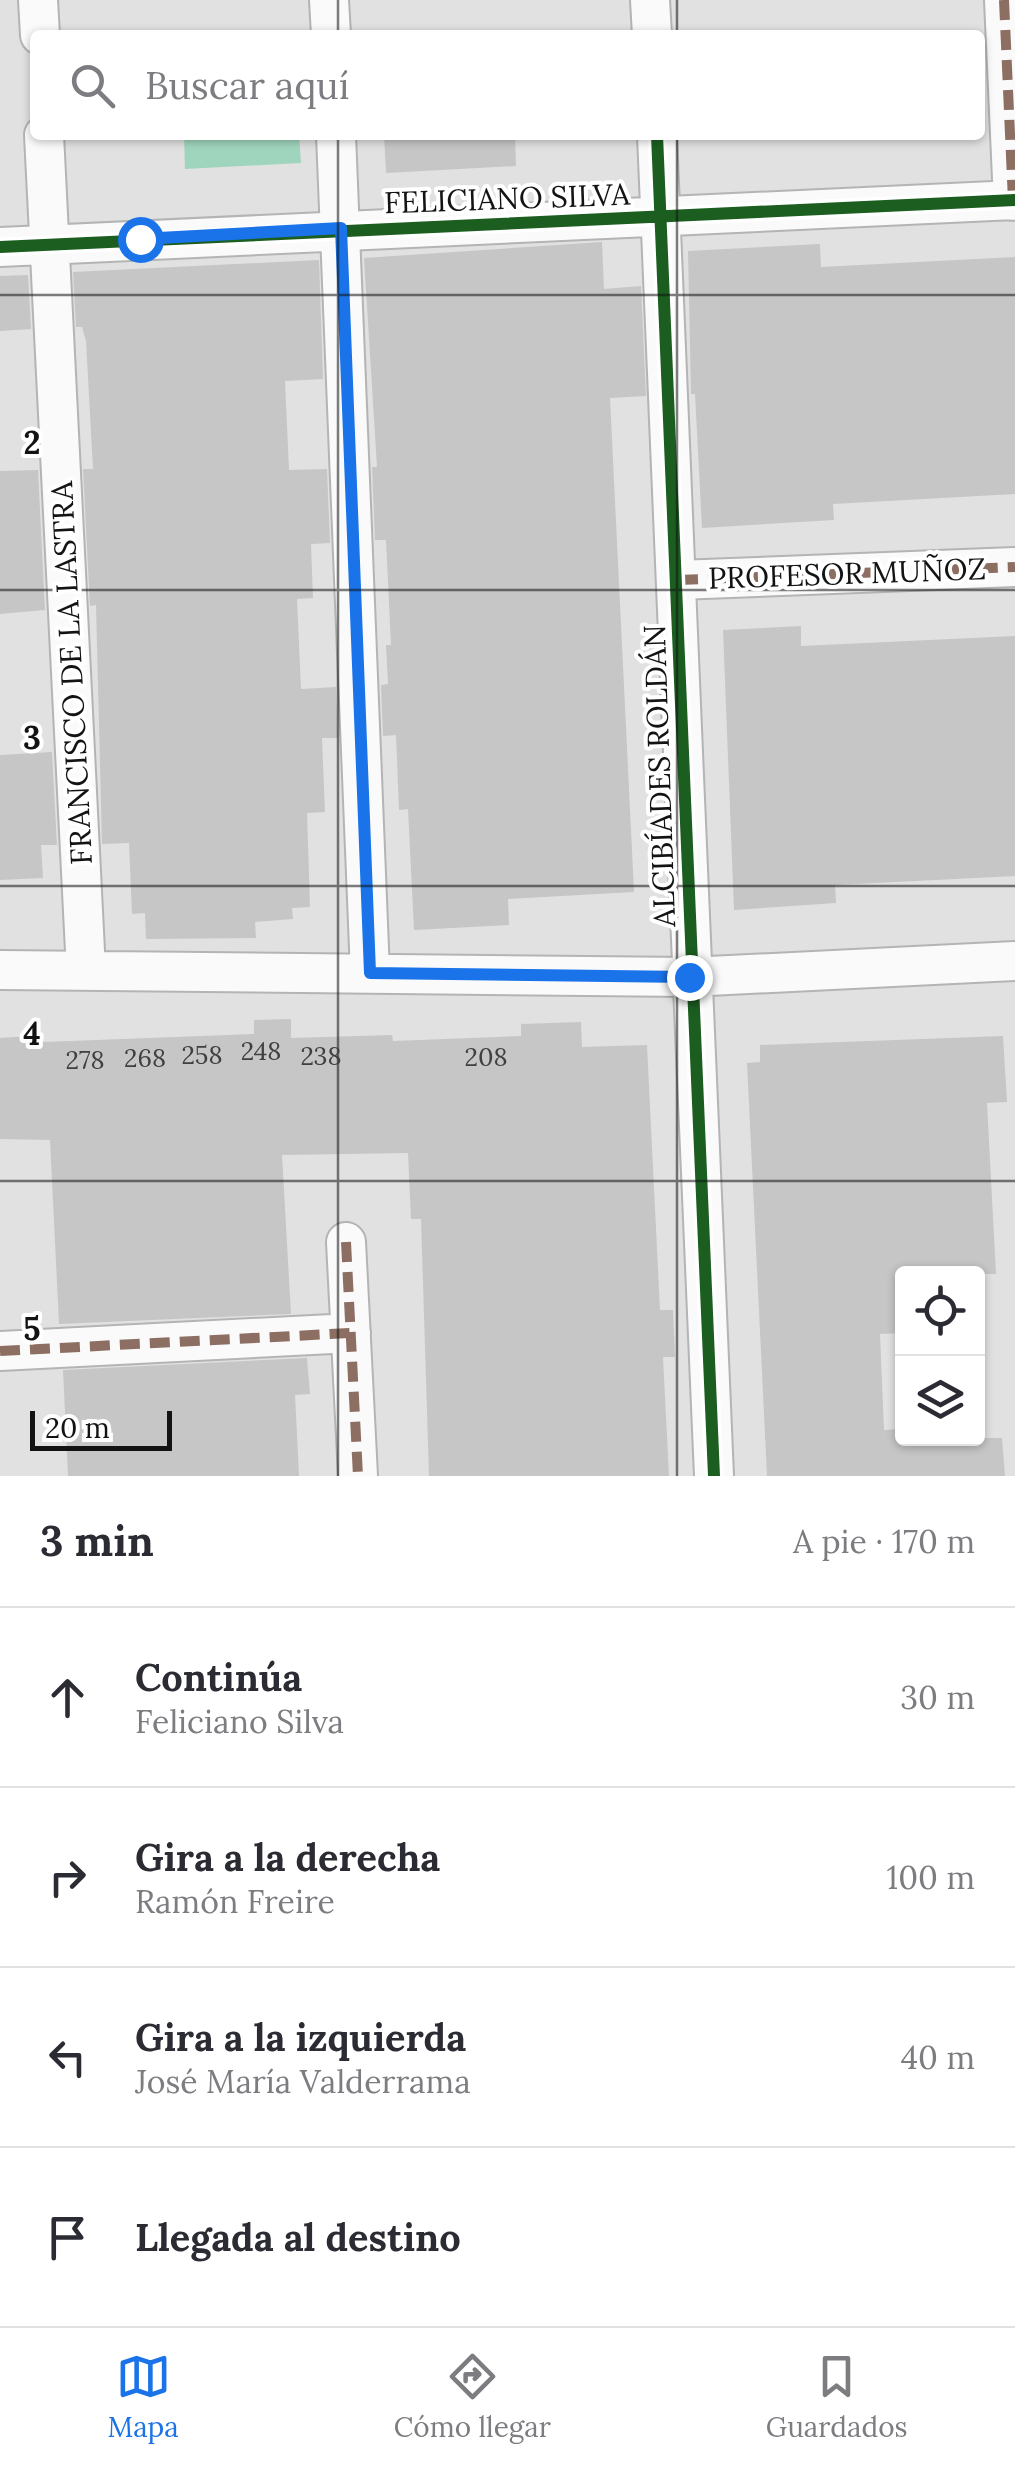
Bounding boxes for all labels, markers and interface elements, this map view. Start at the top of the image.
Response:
search box [30,30,985,140]
icon: search [65,58,120,113]
text: Buscar aquí [145,61,349,109]
street label: FELICIANO SILVA [384,175,632,221]
route start [118,217,164,263]
text: 2 [23,422,41,463]
street label: FRANCISCO DE LA LASTRA [42,479,100,866]
street label: PROFESOR MUÑOZ [708,549,986,597]
street label: ALCIBÍADES ROLDÁN [635,624,683,929]
text: 3 [23,717,41,758]
route end [667,955,713,1001]
text: 4 [23,1013,41,1054]
house number: 248 [241,1035,281,1067]
house number: 258 [181,1039,223,1071]
house number: 238 [300,1040,342,1072]
house number: 208 [464,1041,508,1073]
house number: 268 [124,1042,166,1074]
house number: 278 [65,1044,105,1076]
map controls [895,1266,985,1446]
button: locate [895,1266,985,1356]
text: 5 [23,1308,41,1349]
button: layers [895,1356,985,1446]
scale bar [30,1406,172,1450]
text: 20 m [45,1410,110,1446]
text: 3 min [40,1514,154,1568]
text: A pie · 170 m [793,1521,975,1562]
text: Continúa [135,1653,302,1701]
icon: ahead [40,1670,95,1725]
text: 30 m [900,1677,975,1718]
text: Feliciano Silva [135,1701,344,1742]
text: Gira a la derecha [135,1833,440,1881]
icon: right [40,1850,95,1905]
text: 100 m [887,1857,975,1898]
text: Ramón Freire [135,1881,335,1922]
text: Gira a la izquierda [135,2013,466,2061]
icon: left [40,2030,95,2085]
text: 40 m [901,2037,975,2078]
text: José María Valderrama [135,2061,471,2102]
icon: arrive [40,2210,95,2265]
text: Llegada al destino [135,2213,461,2261]
tab: Mapa [107,2349,179,2445]
tab: Cómo llegar [394,2349,551,2445]
tab: Guardados [766,2349,908,2445]

